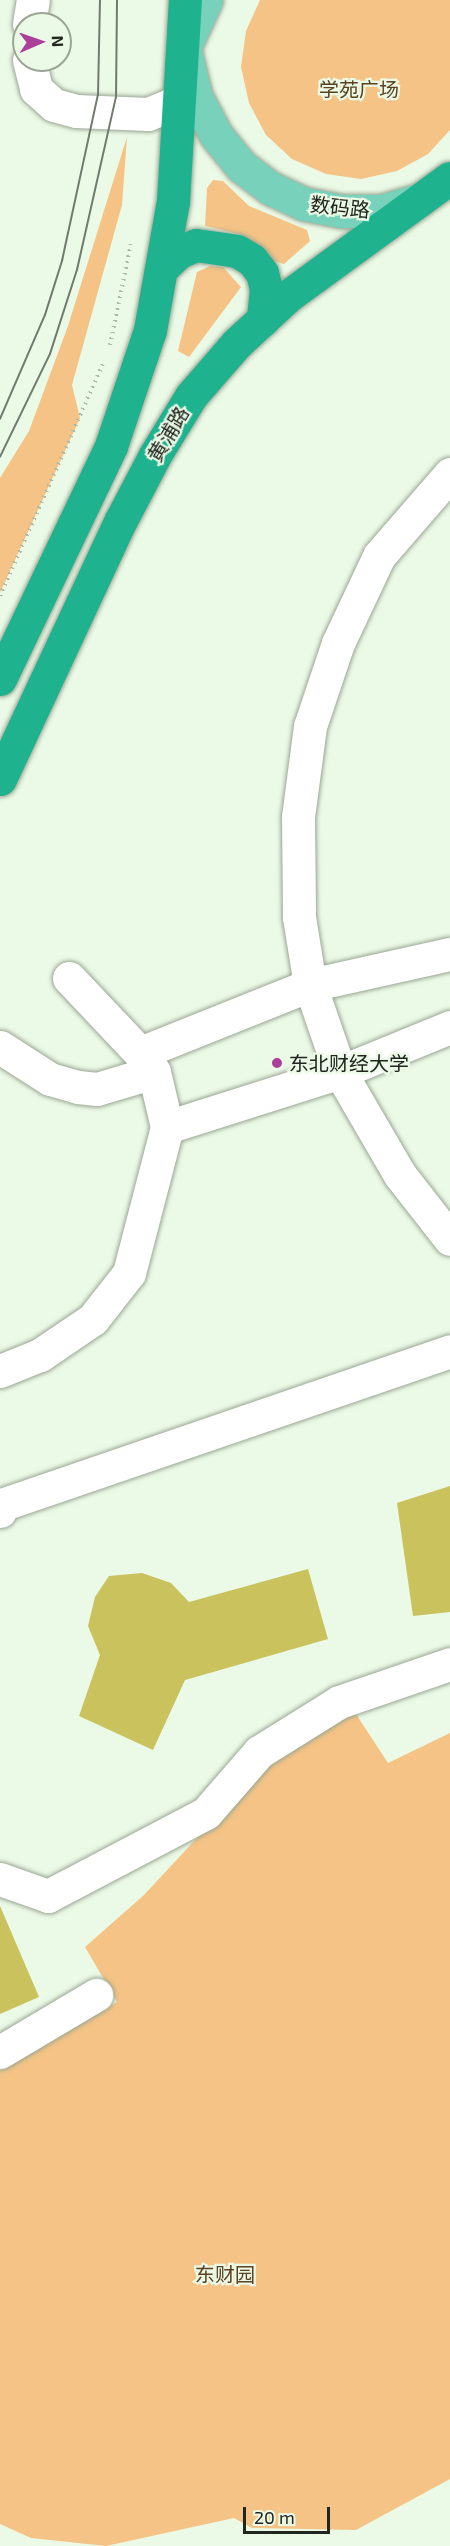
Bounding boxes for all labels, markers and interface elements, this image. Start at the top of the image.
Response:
north arrow [12,12,72,72]
text: N [49,35,68,48]
park label: 学苑广场 [319,77,399,101]
street label: 数码路 [309,192,371,222]
street label: 黄浦路 [142,402,194,466]
place label: 东北财经大学 [289,1051,409,1075]
marker: 东北财经大学 [270,1056,284,1070]
park label: 东财园 [195,2262,255,2286]
scale bar [246,2495,333,2533]
text: 20 m [254,2506,295,2528]

